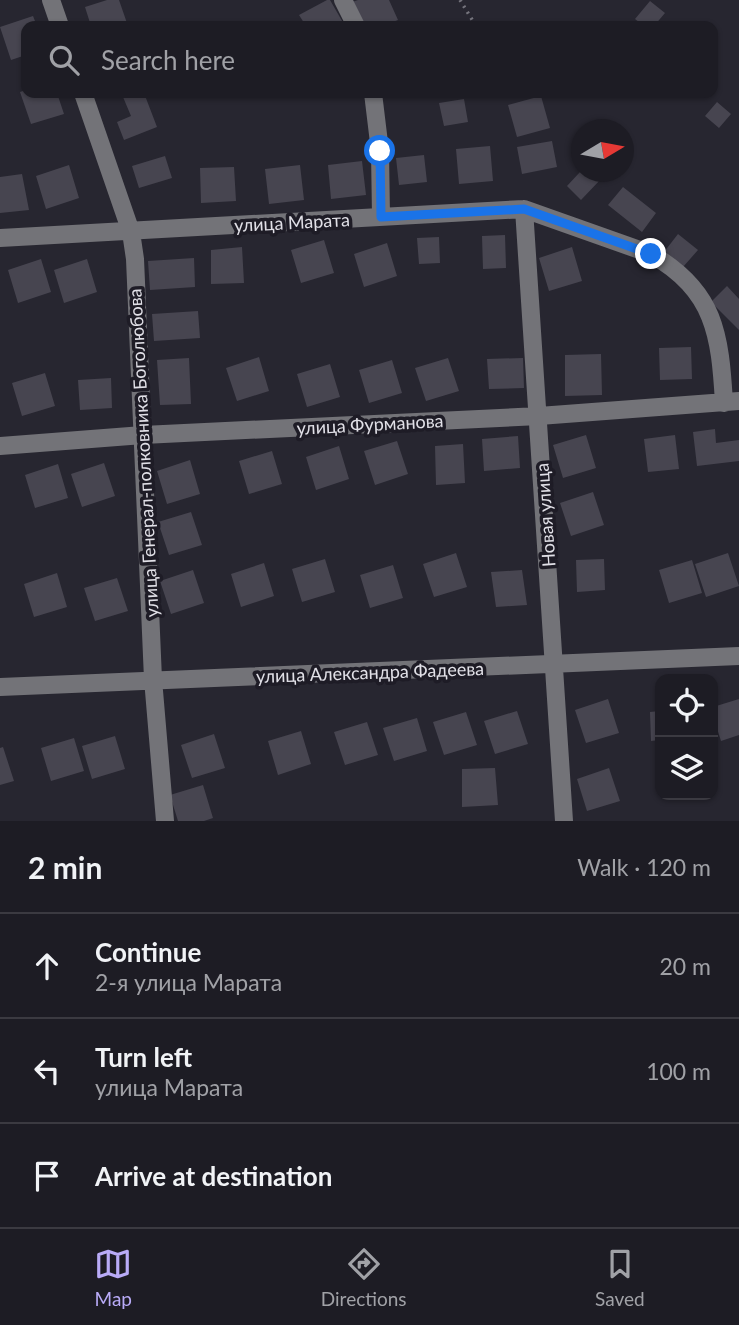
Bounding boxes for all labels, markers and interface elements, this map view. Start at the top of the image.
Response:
search box [21,21,718,98]
icon: search [45,41,83,79]
text: Search here [101,44,235,76]
north arrow [571,119,634,182]
route start [364,135,395,166]
street label: улица Марата [234,208,350,236]
route end [635,238,666,269]
street label: улица Генерал-полковника Боголюбова [123,288,163,618]
street label: улица Фурманова [296,409,444,439]
street label: Новая улица [530,462,560,568]
street label: улица Александра Фадеева [256,657,484,687]
map controls [655,674,718,800]
button: locate [655,674,718,737]
button: layers [655,737,718,800]
text: 2 min [28,849,102,885]
text: Walk · 120 m [577,853,711,881]
text: Continue [95,936,201,968]
icon: ahead [28,947,66,985]
text: 20 m [660,952,711,980]
text: 2-я улица Марата [95,968,282,996]
text: Turn left [95,1041,192,1073]
icon: left [28,1052,66,1090]
text: 100 m [646,1057,711,1085]
text: улица Марата [95,1073,243,1101]
icon: arrive [28,1157,66,1195]
text: Arrive at destination [95,1160,332,1192]
tab: Map [94,1245,132,1310]
tab: Directions [321,1245,407,1310]
tab: Saved [595,1245,645,1310]

